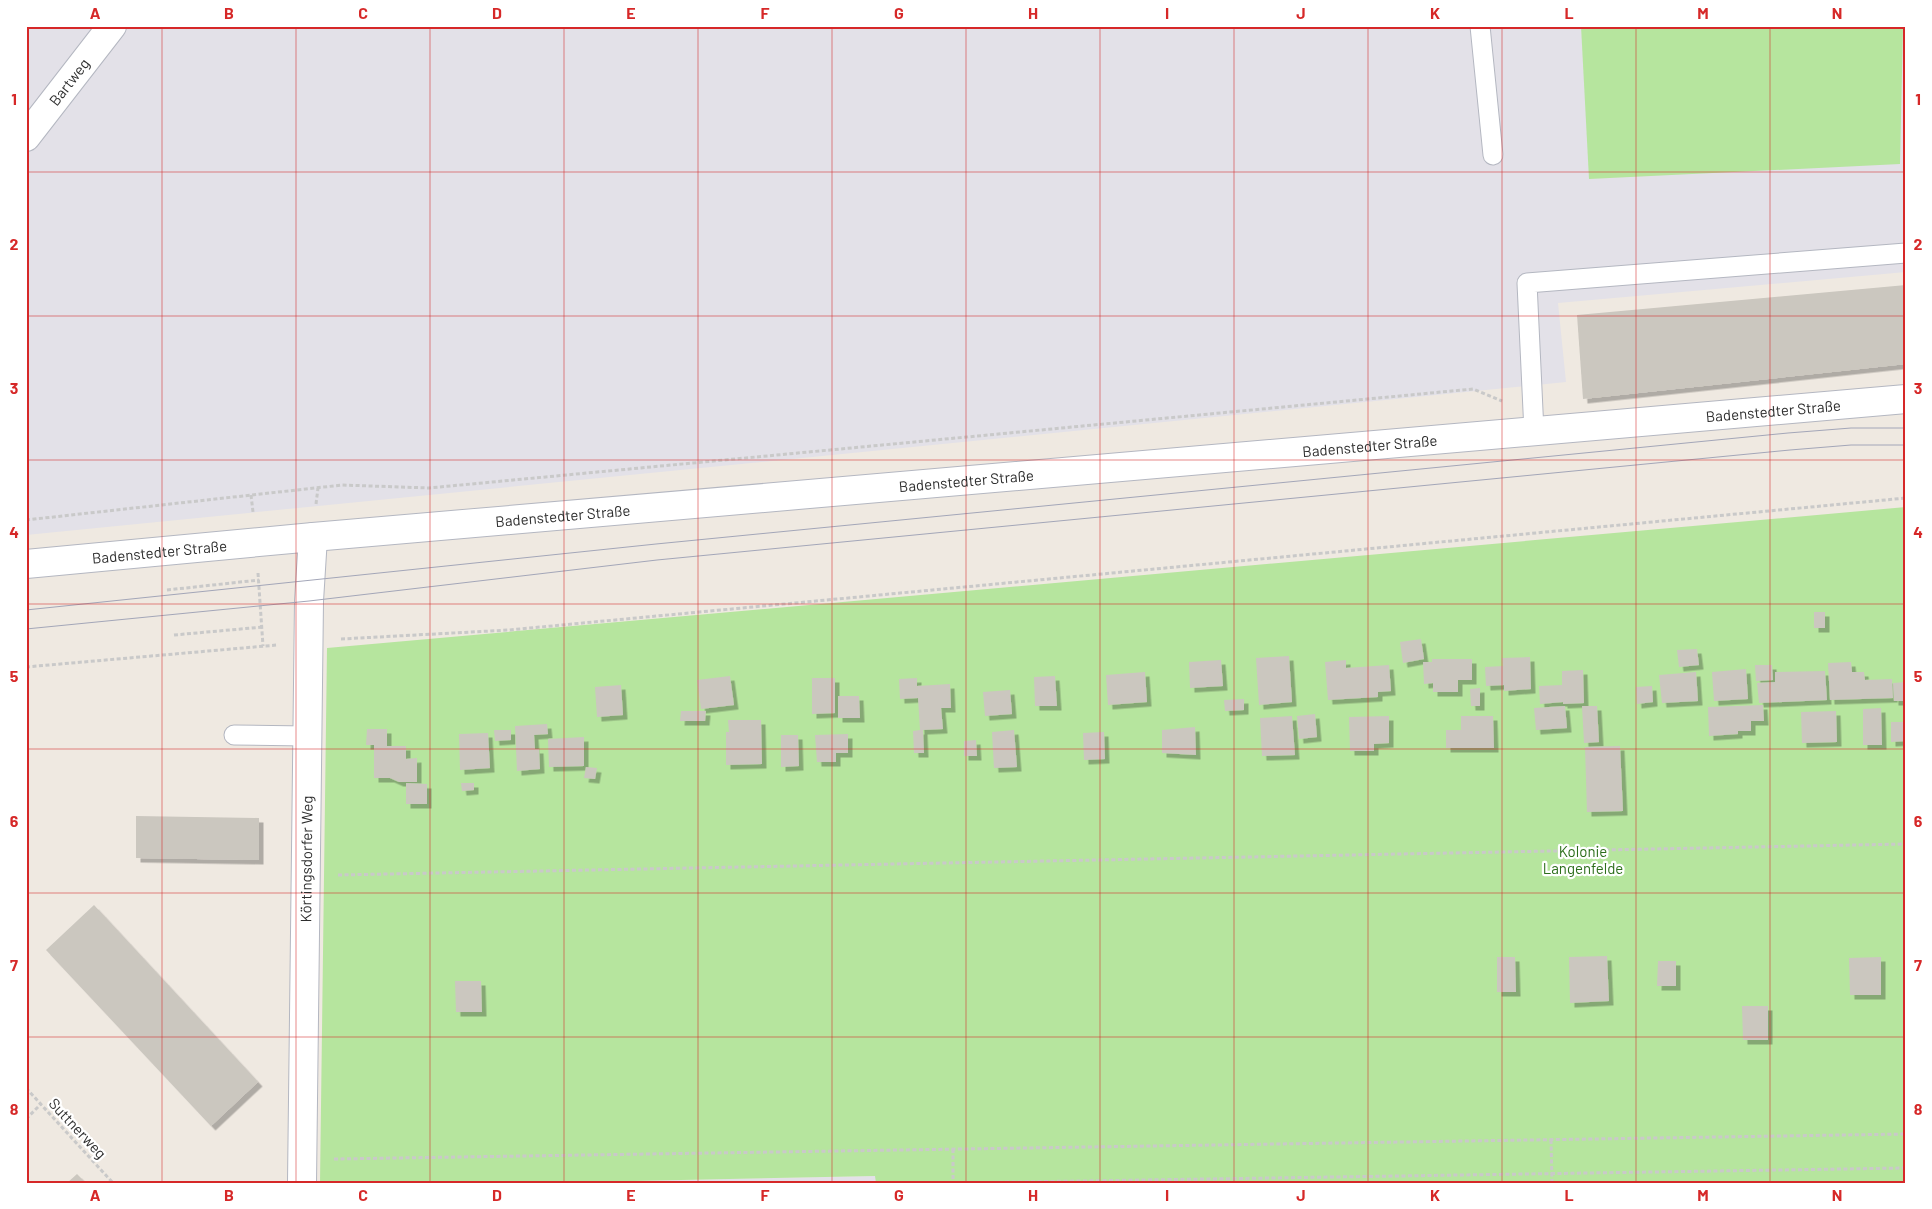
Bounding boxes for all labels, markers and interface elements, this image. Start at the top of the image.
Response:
text: A [90,3,101,22]
text: B [224,3,234,22]
text: C [358,3,368,22]
text: D [492,3,502,22]
text: E [626,3,636,22]
text: F [761,3,770,22]
text: G [894,3,904,22]
text: H [1028,3,1038,22]
text: I [1165,3,1169,22]
text: J [1296,3,1306,22]
text: K [1430,3,1440,22]
text: L [1564,3,1574,22]
text: M [1697,3,1709,22]
text: N [1832,3,1842,22]
street label: Bartweg [45,55,93,109]
text: 1 [11,89,17,108]
text: 1 [1915,89,1921,108]
text: 2 [10,234,19,253]
text: 2 [1914,234,1923,253]
text: 3 [10,378,18,397]
text: 3 [1914,378,1922,397]
street label: Badenstedter Straße [1705,396,1841,425]
street label: Badenstedter Straße [1302,431,1438,460]
street label: Badenstedter Straße [898,466,1035,495]
street label: Badenstedter Straße [495,501,631,530]
text: 4 [9,522,19,541]
text: 4 [1913,522,1923,541]
street label: Badenstedter Straße [91,536,228,567]
text: 5 [10,666,19,685]
text: 5 [1914,666,1923,685]
street label: Körtingsdorfer Weg [296,795,316,923]
text: 6 [10,811,19,830]
text: 6 [1914,811,1923,830]
park label: Kolonie Langenfelde [1543,842,1623,877]
text: 7 [10,955,18,974]
text: 7 [1914,955,1922,974]
street label: Suttnerweg [45,1094,111,1162]
text: 8 [10,1099,19,1118]
text: 8 [1914,1099,1923,1118]
text: A [90,1185,101,1204]
text: B [224,1185,234,1204]
text: C [358,1185,368,1204]
text: D [492,1185,502,1204]
text: E [626,1185,636,1204]
text: F [761,1185,770,1204]
text: G [894,1185,904,1204]
text: H [1028,1185,1038,1204]
text: I [1165,1185,1169,1204]
text: J [1296,1185,1306,1204]
text: K [1430,1185,1440,1204]
text: L [1564,1185,1574,1204]
text: M [1697,1185,1709,1204]
text: N [1832,1185,1842,1204]

